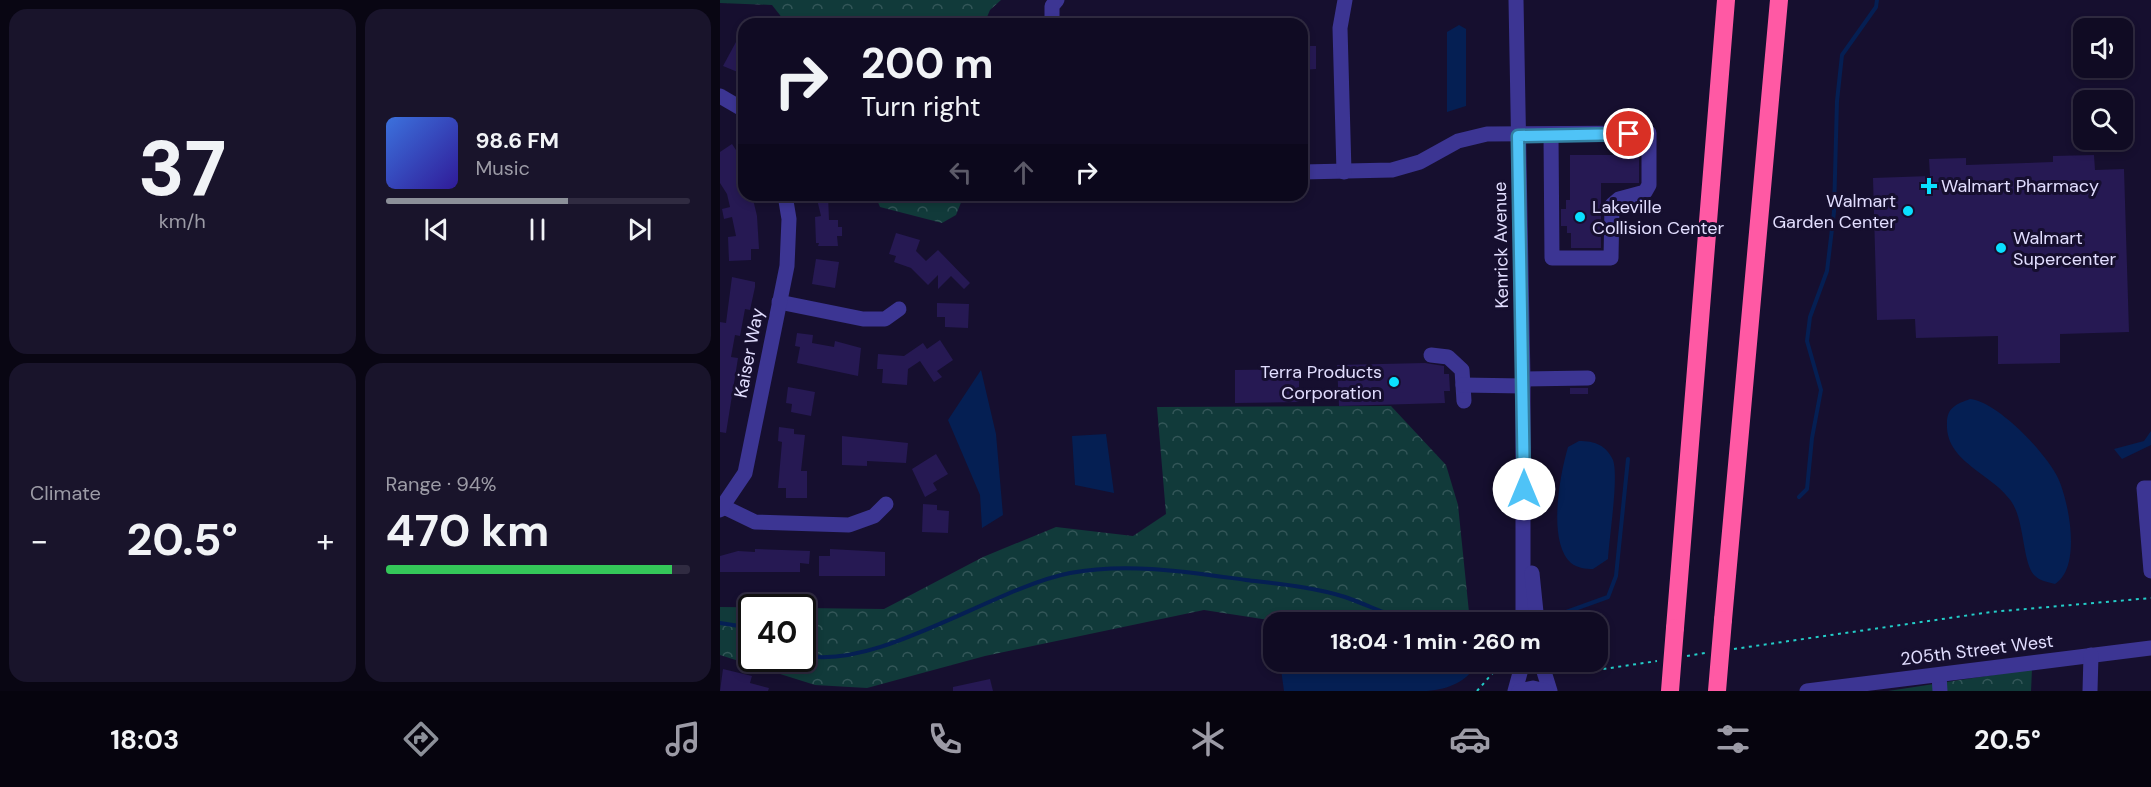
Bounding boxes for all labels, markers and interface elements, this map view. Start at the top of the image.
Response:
map controls [2073,18,2133,150]
button: sound [2073,18,2133,78]
text: 200 m [861,36,994,91]
icon: right [762,42,840,120]
text: Turn right [861,89,981,124]
button: search [2073,90,2133,150]
pin [1603,108,1654,159]
icon: arrive [1612,117,1645,150]
text: 37 [138,118,226,219]
text: 98.6 FM [476,126,559,155]
text: Music [476,155,530,181]
icon: left [944,156,977,189]
icon: ahead [1007,156,1040,189]
icon: right [1070,156,1103,189]
place label: Walmart Pharmacy [1941,174,2099,198]
marker: Walmart Pharmacy [1922,179,1936,193]
street label: Kenrick Avenue [1488,181,1514,309]
place label: Walmart Garden Center [1772,189,1896,234]
place label: Lakeville Collision Center [1592,195,1725,240]
marker: Walmart Garden Center [1901,204,1915,218]
text: km/h [159,208,206,234]
marker: Lakeville Collision Center [1573,210,1587,224]
icon: previous [420,213,453,246]
icon: pause [521,213,554,246]
icon: next [623,213,656,246]
place label: Walmart Supercenter [2013,226,2116,271]
marker: Walmart Supercenter [1994,241,2008,255]
street label: Kaiser Way [729,306,769,400]
place label: Terra Products Corporation [1260,360,1382,405]
marker: Terra Products Corporation [1387,375,1401,389]
position arrow [1492,457,1556,521]
text: Range · 94% [386,471,497,497]
text: Climate [30,480,101,506]
text: 470 km [386,501,549,560]
text: 20.5° [127,510,238,569]
text: − [30,519,48,562]
text: + [316,519,334,562]
speed limit sign: 40 [738,594,816,672]
text: 18:04 · 1 min · 260 m [1330,627,1541,656]
street label: 205th Street West [1899,629,2055,671]
icon: directions [400,718,442,760]
icon: music [662,718,704,760]
icon: phone [924,718,966,760]
icon: climate [1187,718,1229,760]
icon: car [1449,718,1491,760]
icon: filters [1712,718,1754,760]
text: 18:03 [110,722,179,757]
text: 20.5° [1974,722,2041,757]

